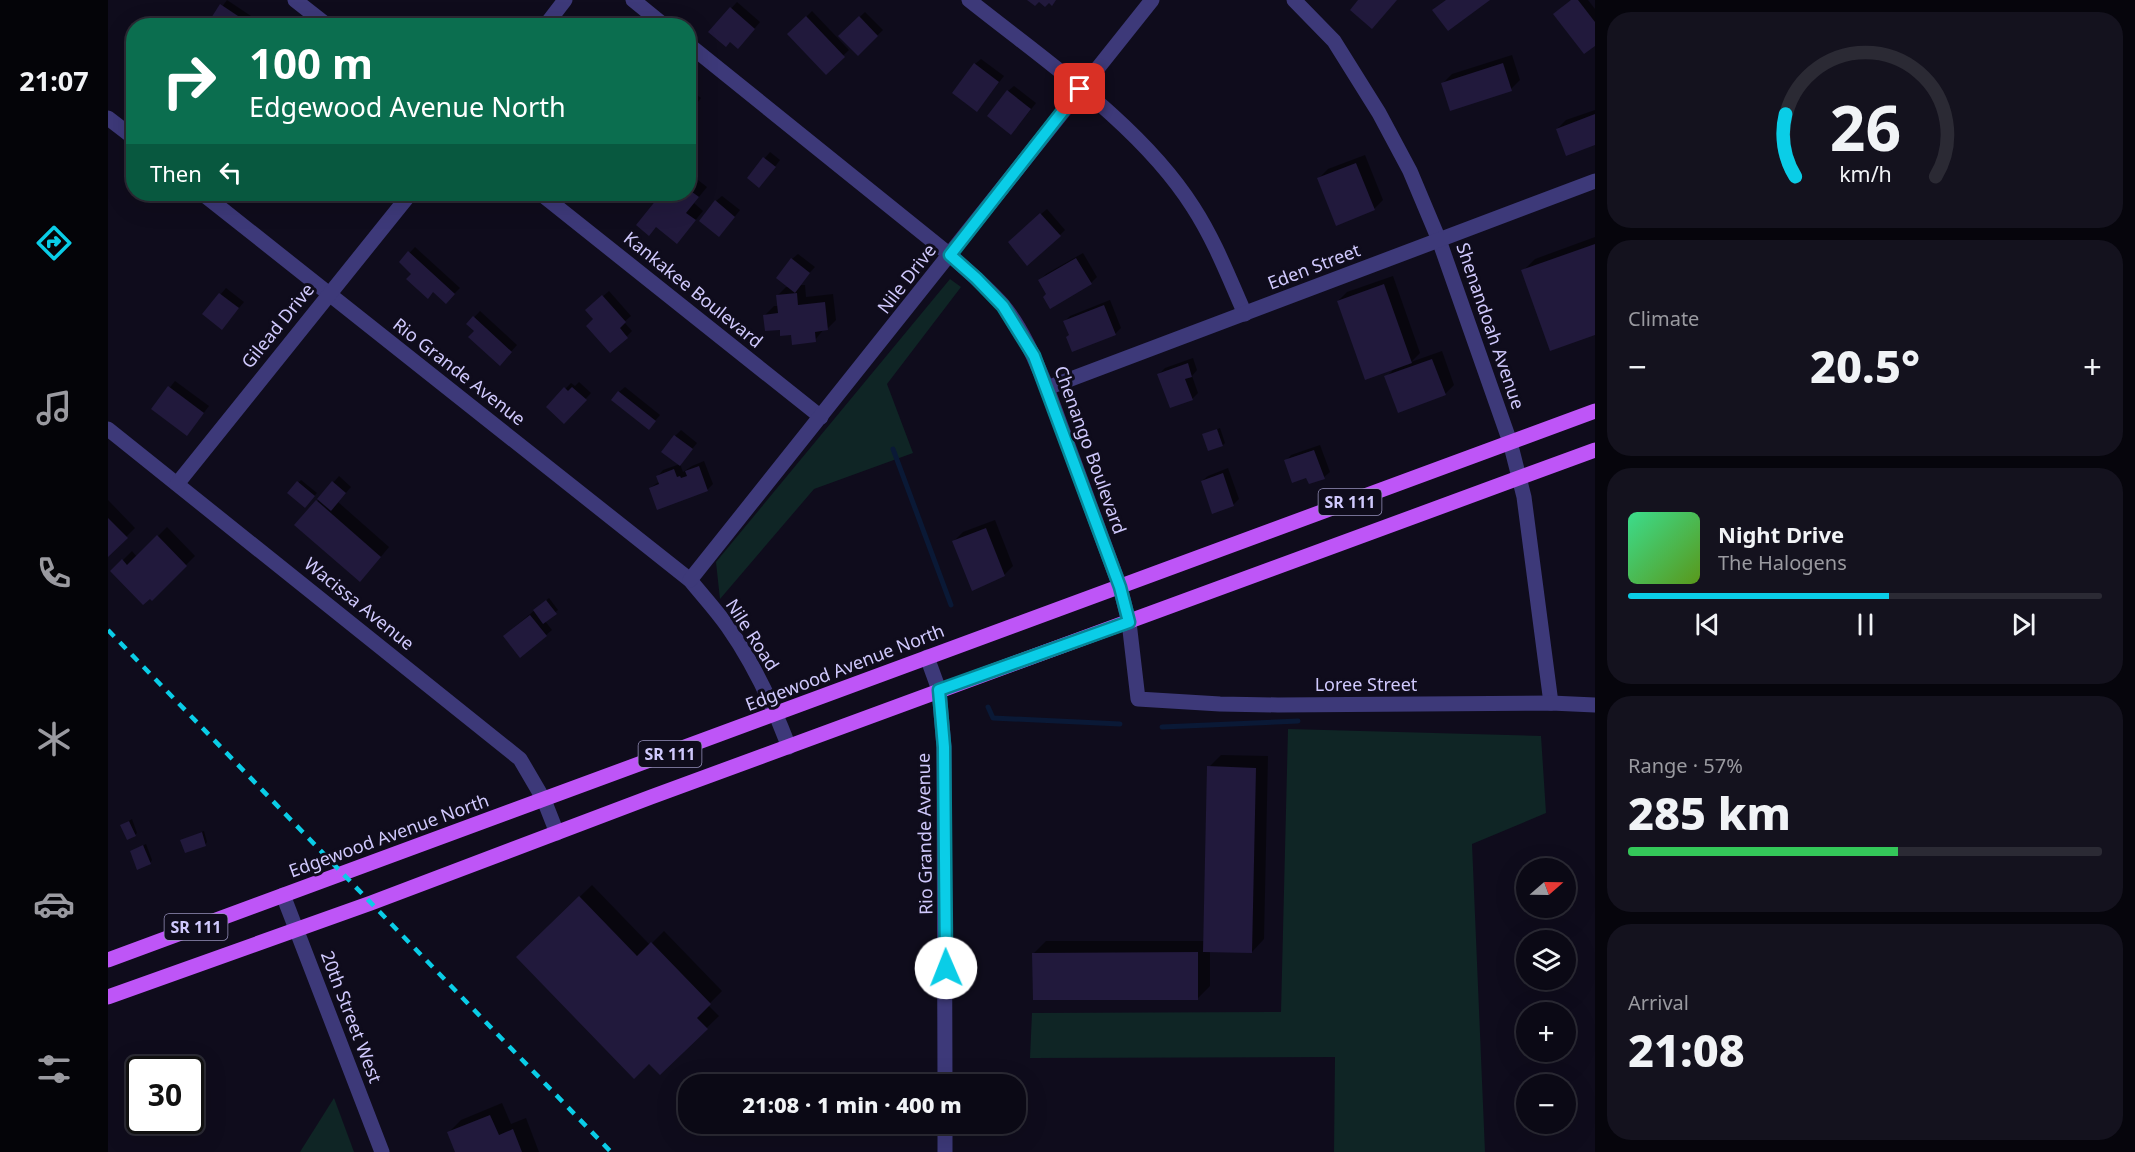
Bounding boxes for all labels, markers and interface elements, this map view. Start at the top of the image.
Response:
text: 100 m [249,34,373,91]
icon: right [150,42,228,120]
text: 21:07 [19,62,89,99]
pin [1054,63,1105,114]
icon: arrive [1063,72,1096,105]
text: 26 [1829,84,1901,169]
text: Edgewood Avenue North [249,88,566,125]
icon: left [214,156,247,189]
text: Then [150,158,202,188]
text: km/h [1839,159,1891,188]
icon: directions [33,222,75,264]
street label: Kankakee Boulevard [619,226,768,353]
street label: Eden Street [1264,237,1364,295]
street label: Nile Drive [871,239,941,318]
street label: Shenandoah Avenue [1451,239,1531,412]
street label: Gilead Drive [236,278,319,373]
text: Climate [1628,305,1699,332]
street label: Rio Grande Avenue [388,312,531,431]
text: 20.5° [1810,335,1920,396]
text: − [1628,344,1647,389]
text: + [2083,344,2102,389]
street label: Chenango Boulevard [1049,362,1133,537]
icon: music [33,387,75,429]
road number: SR 111 [1318,489,1382,515]
text: Night Drive [1718,519,1844,549]
text: The Halogens [1718,549,1847,576]
street label: Wacissa Avenue [300,551,420,655]
icon: phone [33,552,75,594]
street label: Nile Road [721,594,785,675]
icon: previous [1691,608,1724,641]
icon: pause [1849,608,1882,641]
icon: next [2007,608,2040,641]
street label: Edgewood Avenue North [742,618,947,716]
street label: Loree Street [1315,672,1418,696]
icon: climate [33,718,75,760]
road number: SR 111 [638,741,702,767]
text: Range · 57% [1628,752,1743,779]
street label: Rio Grande Avenue [911,753,937,915]
text: 285 km [1628,782,1791,843]
street label: Edgewood Avenue North [285,788,492,882]
north arrow [1516,858,1576,918]
map controls [1516,858,1576,1134]
icon: car [33,883,75,925]
road number: SR 111 [164,914,227,940]
button: layers [1516,930,1576,990]
position arrow [914,936,978,1000]
street label: 20th Street West [316,947,388,1087]
text: Arrival [1628,989,1689,1016]
button: + [1516,1002,1576,1062]
text: 21:08 [1628,1019,1745,1080]
icon: filters [33,1048,75,1090]
speed limit sign: 30 [126,1056,204,1134]
button: − [1516,1074,1576,1134]
text: 21:08 · 1 min · 400 m [742,1089,962,1119]

